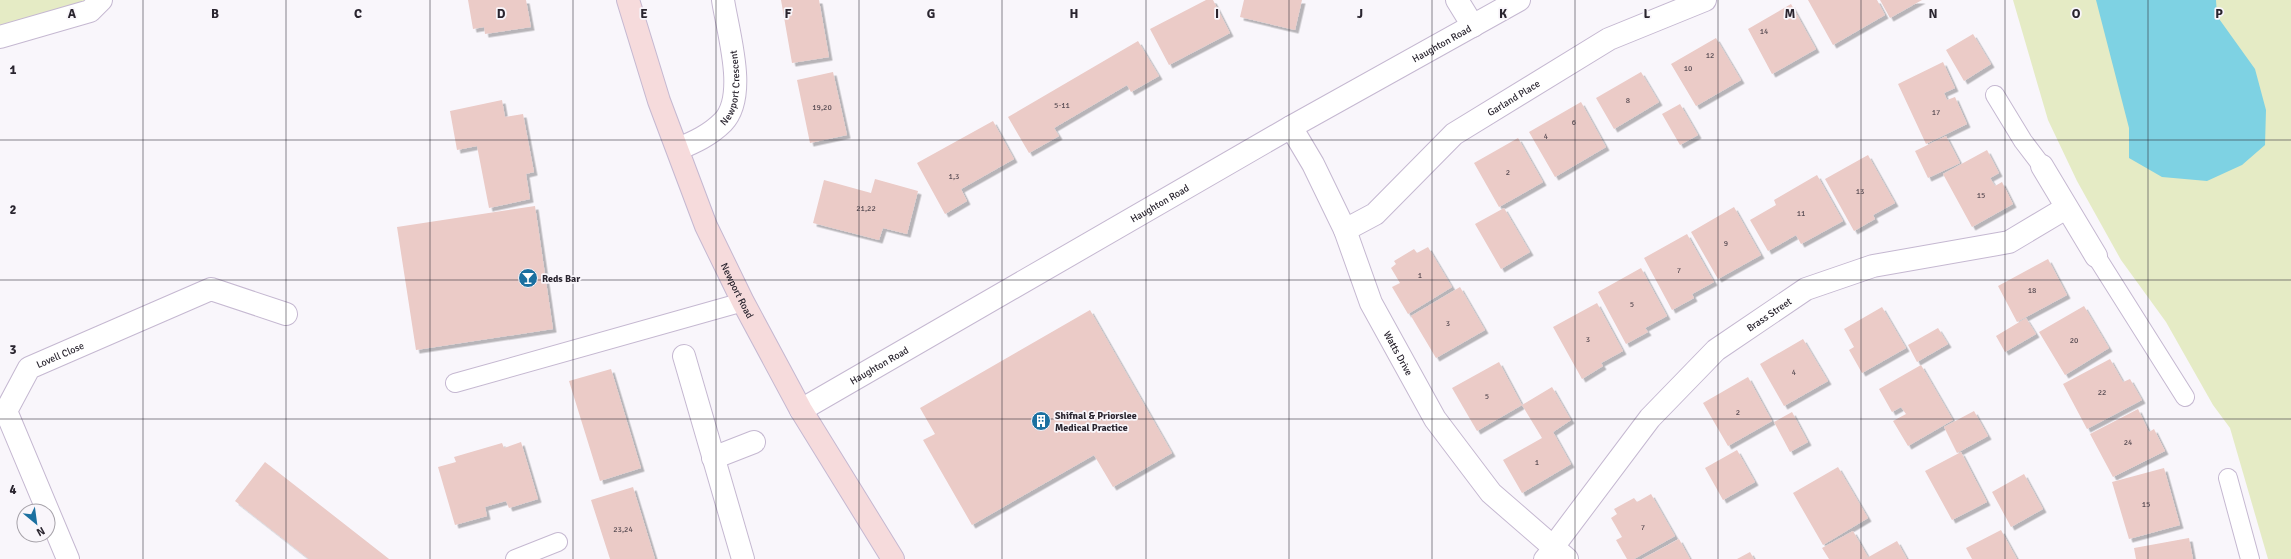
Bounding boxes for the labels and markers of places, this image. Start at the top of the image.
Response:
bar icon: Reds Bar [517,267,539,289]
place label: Reds Bar [542,273,580,285]
building icon: Shifnal & Priorslee Medical Practice [1030,410,1052,432]
place label: Shifnal & Priorslee Medical Practice [1055,410,1137,434]

